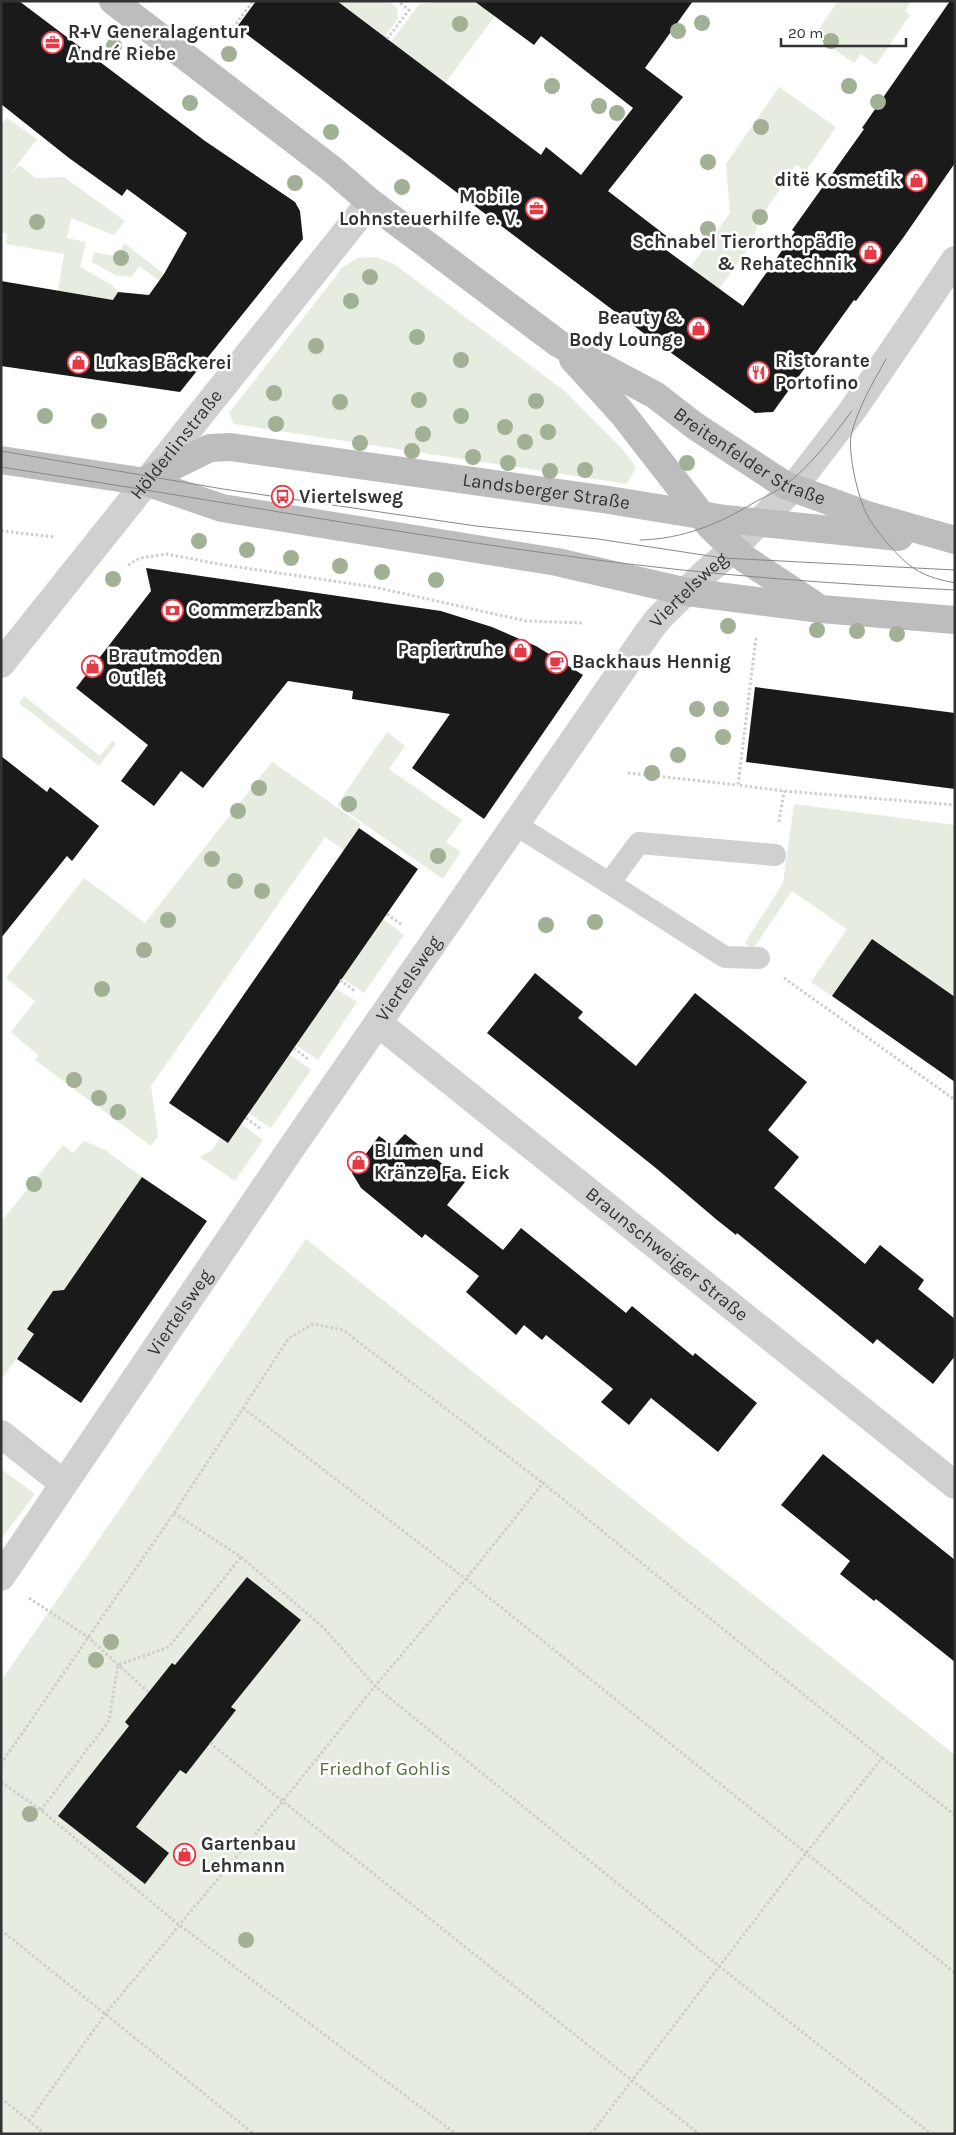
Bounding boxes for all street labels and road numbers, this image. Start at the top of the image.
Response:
street label: Hölderlinstraße [126,385,227,504]
street label: Breitenfelder Straße [669,403,829,510]
street label: Landsberger Straße [461,469,632,514]
street label: Viertelsweg [645,547,732,632]
street label: Viertelsweg [371,931,446,1026]
street label: Braunschweiger Straße [581,1183,753,1326]
street label: Viertelsweg [143,1265,217,1360]

